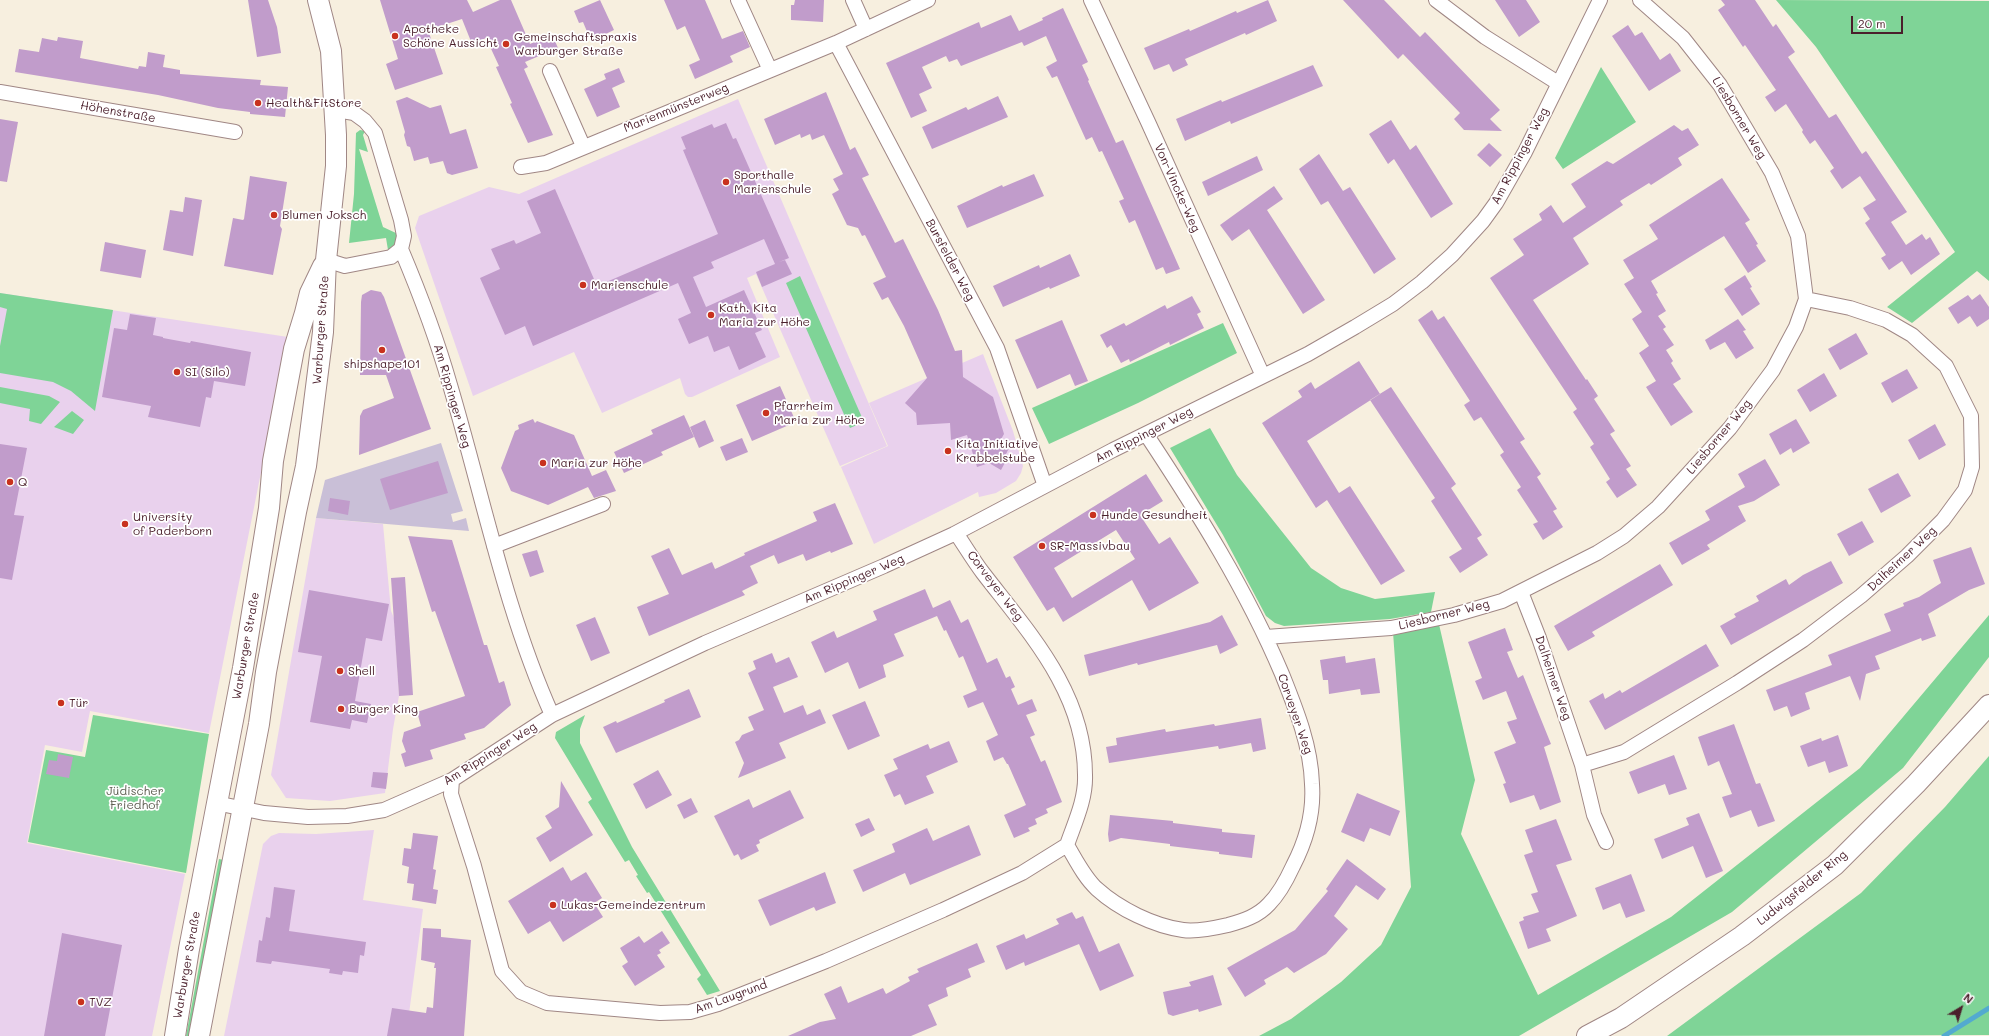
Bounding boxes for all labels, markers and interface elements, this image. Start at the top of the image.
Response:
scale bar [1853,8,1905,34]
text: 20 m [1858,15,1886,31]
place label: Apotheke Schöne Aussicht [403,22,498,50]
place label: Gemeinschaftspraxis Warburger Straße [514,30,637,58]
marker: Apotheke Schöne Aussicht [390,31,400,41]
marker: Gemeinschaftspraxis Warburger Straße [501,39,511,49]
street label: Liesborner Weg [1709,74,1769,162]
street label: Marienmünsterweg [621,80,731,136]
place label: Health&FitStore [266,96,361,110]
street label: Höhenstraße [79,98,157,126]
marker: Health&FitStore [253,98,263,108]
street label: Am Rippinger Weg [1488,105,1552,207]
street label: Von-Vincke-Weg [1151,141,1203,235]
place label: Sporthalle Marienschule [734,168,811,196]
marker: Sporthalle Marienschule [721,177,731,187]
place label: Blumen Joksch [282,208,366,222]
marker: Blumen Joksch [269,210,279,220]
street label: Bursfelder Weg [922,217,978,303]
street label: Warburger Straße [310,275,332,385]
place label: Marienschule [591,278,668,292]
marker: Marienschule [578,280,588,290]
place label: Kath. Kita Maria zur Höhe [719,301,810,329]
marker: Kath. Kita Maria zur Höhe [706,310,716,320]
street label: Am Rippinger Weg [430,342,474,450]
marker: shipshape101 [377,345,387,355]
place label: shipshape101 [344,357,420,371]
place label: SI (Silo) [185,365,230,379]
marker: SI (Silo) [172,367,182,377]
street label: Liesborner Weg [1684,397,1754,477]
place label: Pfarrheim Maria zur Höhe [774,399,865,427]
street label: Am Rippinger Weg [1093,404,1195,466]
marker: Pfarrheim Maria zur Höhe [761,408,771,418]
place label: Kita Initiative Krabbelstube [956,437,1038,465]
marker: Kita Initiative Krabbelstube [943,446,953,456]
place label: Maria zur Höhe [551,456,642,470]
marker: Maria zur Höhe [538,458,548,468]
place label: Q [18,475,27,489]
marker: Q [5,477,15,487]
place label: Hunde Gesundheit [1101,508,1208,522]
place label: University of Paderborn [133,510,212,538]
marker: Hunde Gesundheit [1088,510,1098,520]
marker: University of Paderborn [120,519,130,529]
street label: Dalheimer Weg [1865,524,1939,594]
place label: SR-Massivbau [1050,539,1130,553]
marker: SR-Massivbau [1037,541,1047,551]
street label: Corveyer Weg [964,548,1026,624]
street label: Am Rippinger Weg [802,551,906,607]
street label: Warburger Straße [229,591,263,701]
street label: Liesborner Weg [1397,597,1491,633]
street label: Dalheimer Weg [1532,634,1574,722]
place label: Shell [348,664,375,678]
marker: Shell [335,666,345,676]
street label: Corveyer Weg [1275,672,1315,756]
place label: Tür [69,696,88,710]
marker: Tür [56,698,66,708]
place label: Burger King [349,702,418,716]
marker: Burger King [336,704,346,714]
street label: Am Rippinger Weg [441,719,539,789]
park label: Jüdischer Friedhof [106,784,164,812]
street label: Ludwigsfelder Ring [1754,847,1850,929]
place label: Lukas-Gemeindezentrum [561,898,705,912]
marker: Lukas-Gemeindezentrum [548,900,558,910]
street label: Warburger Straße [170,910,204,1020]
street label: Am Laugrund [693,977,769,1017]
north arrow [1941,988,1981,1028]
text: N [1961,990,1977,1007]
place label: TVZ [89,995,111,1009]
marker: TVZ [76,997,86,1007]

